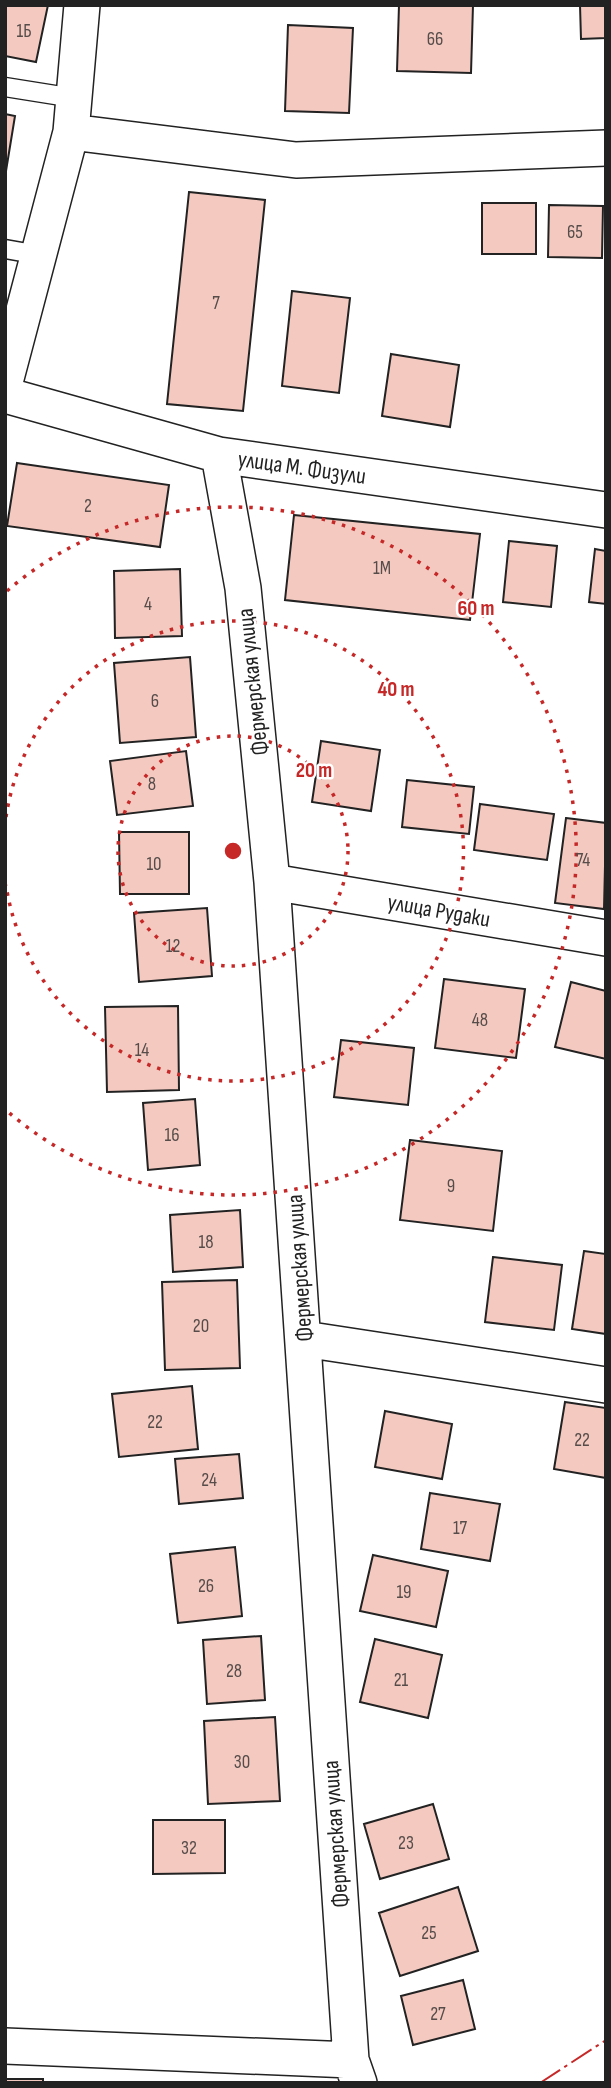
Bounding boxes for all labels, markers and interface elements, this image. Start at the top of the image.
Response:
house number: 1Б [16,20,32,43]
house number: 66 [427,28,443,51]
house number: 65 [567,221,583,244]
house number: 7 [212,292,220,315]
street label: улица М. Физули [236,445,368,491]
house number: 2 [84,495,92,518]
house number: 1М [373,557,391,580]
house number: 4 [144,593,152,616]
text: 60 m [457,596,495,621]
street label: Фермерская улица [231,607,275,757]
text: 40 m [378,677,414,702]
house number: 6 [151,690,159,713]
text: 20 m [296,758,332,783]
house number: 8 [148,773,156,796]
centre of rings [221,839,245,863]
house number: 74 [576,849,590,872]
house number: 10 [146,853,162,876]
street label: улица Рудаки [385,888,492,934]
house number: 12 [166,935,180,958]
house number: 48 [472,1009,488,1032]
house number: 14 [135,1039,149,1062]
house number: 16 [165,1124,179,1147]
house number: 9 [447,1175,455,1198]
street label: Фермерская улица [281,1193,319,1343]
house number: 18 [199,1231,213,1254]
house number: 20 [193,1315,209,1338]
house number: 22 [147,1411,163,1434]
house number: 22 [574,1429,590,1452]
house number: 24 [201,1469,217,1492]
house number: 17 [453,1517,468,1540]
house number: 26 [198,1575,214,1598]
house number: 19 [396,1581,412,1604]
house number: 28 [226,1660,242,1683]
house number: 21 [394,1669,409,1692]
house number: 30 [234,1751,250,1774]
street label: Фермерская улица [317,1759,355,1909]
house number: 23 [398,1832,414,1855]
house number: 32 [181,1837,197,1860]
house number: 25 [421,1922,437,1945]
house number: 27 [430,2003,446,2026]

